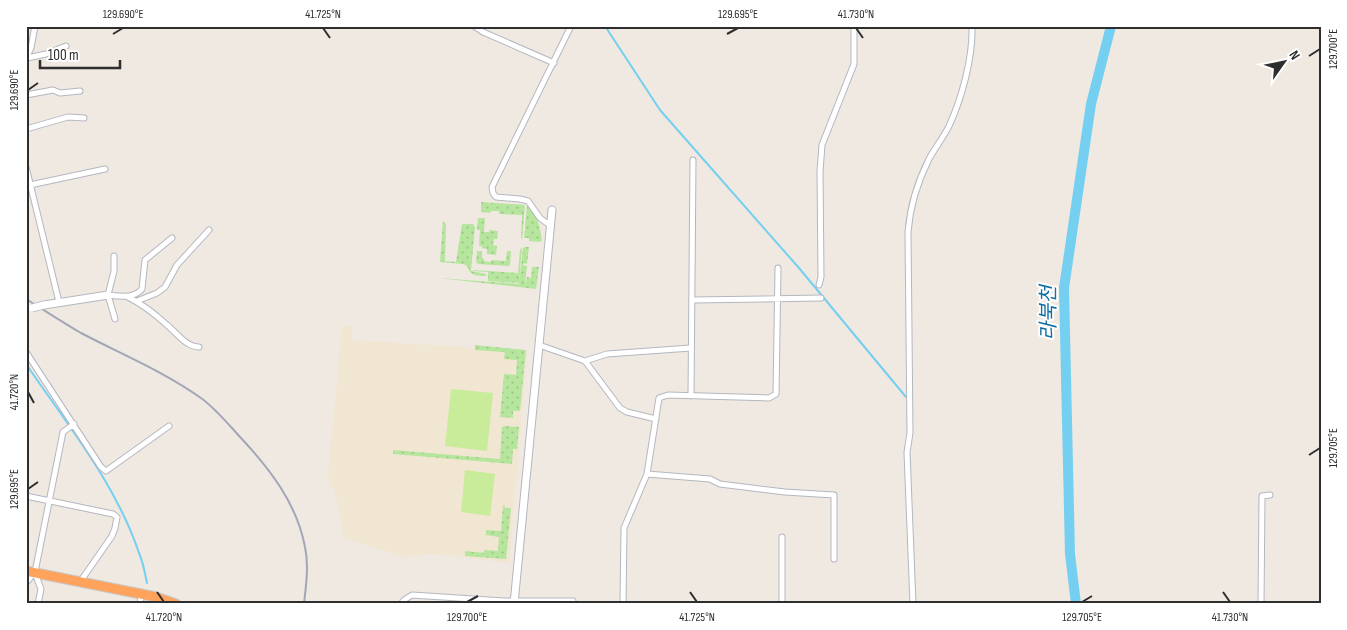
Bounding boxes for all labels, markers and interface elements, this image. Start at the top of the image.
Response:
text: 129.690°E [103,7,143,22]
text: 41.725°N [305,7,341,22]
text: 129.695°E [718,7,758,22]
text: 41.730°N [838,7,874,22]
text: 129.700°E [1326,29,1341,69]
scale bar [40,38,120,70]
north arrow [1260,38,1310,88]
text: 100 m [48,46,79,65]
text: N [1285,47,1304,63]
text: 129.690°E [7,70,22,110]
water label: 라북천 [1037,283,1061,341]
text: 41.720°N [7,374,22,410]
text: 129.705°E [1326,428,1341,468]
text: 129.695°E [7,469,22,509]
text: 41.720°N [146,610,182,625]
text: 129.700°E [447,610,487,625]
text: 41.725°N [679,610,715,625]
text: 129.705°E [1062,610,1102,625]
text: 41.730°N [1212,610,1248,625]

